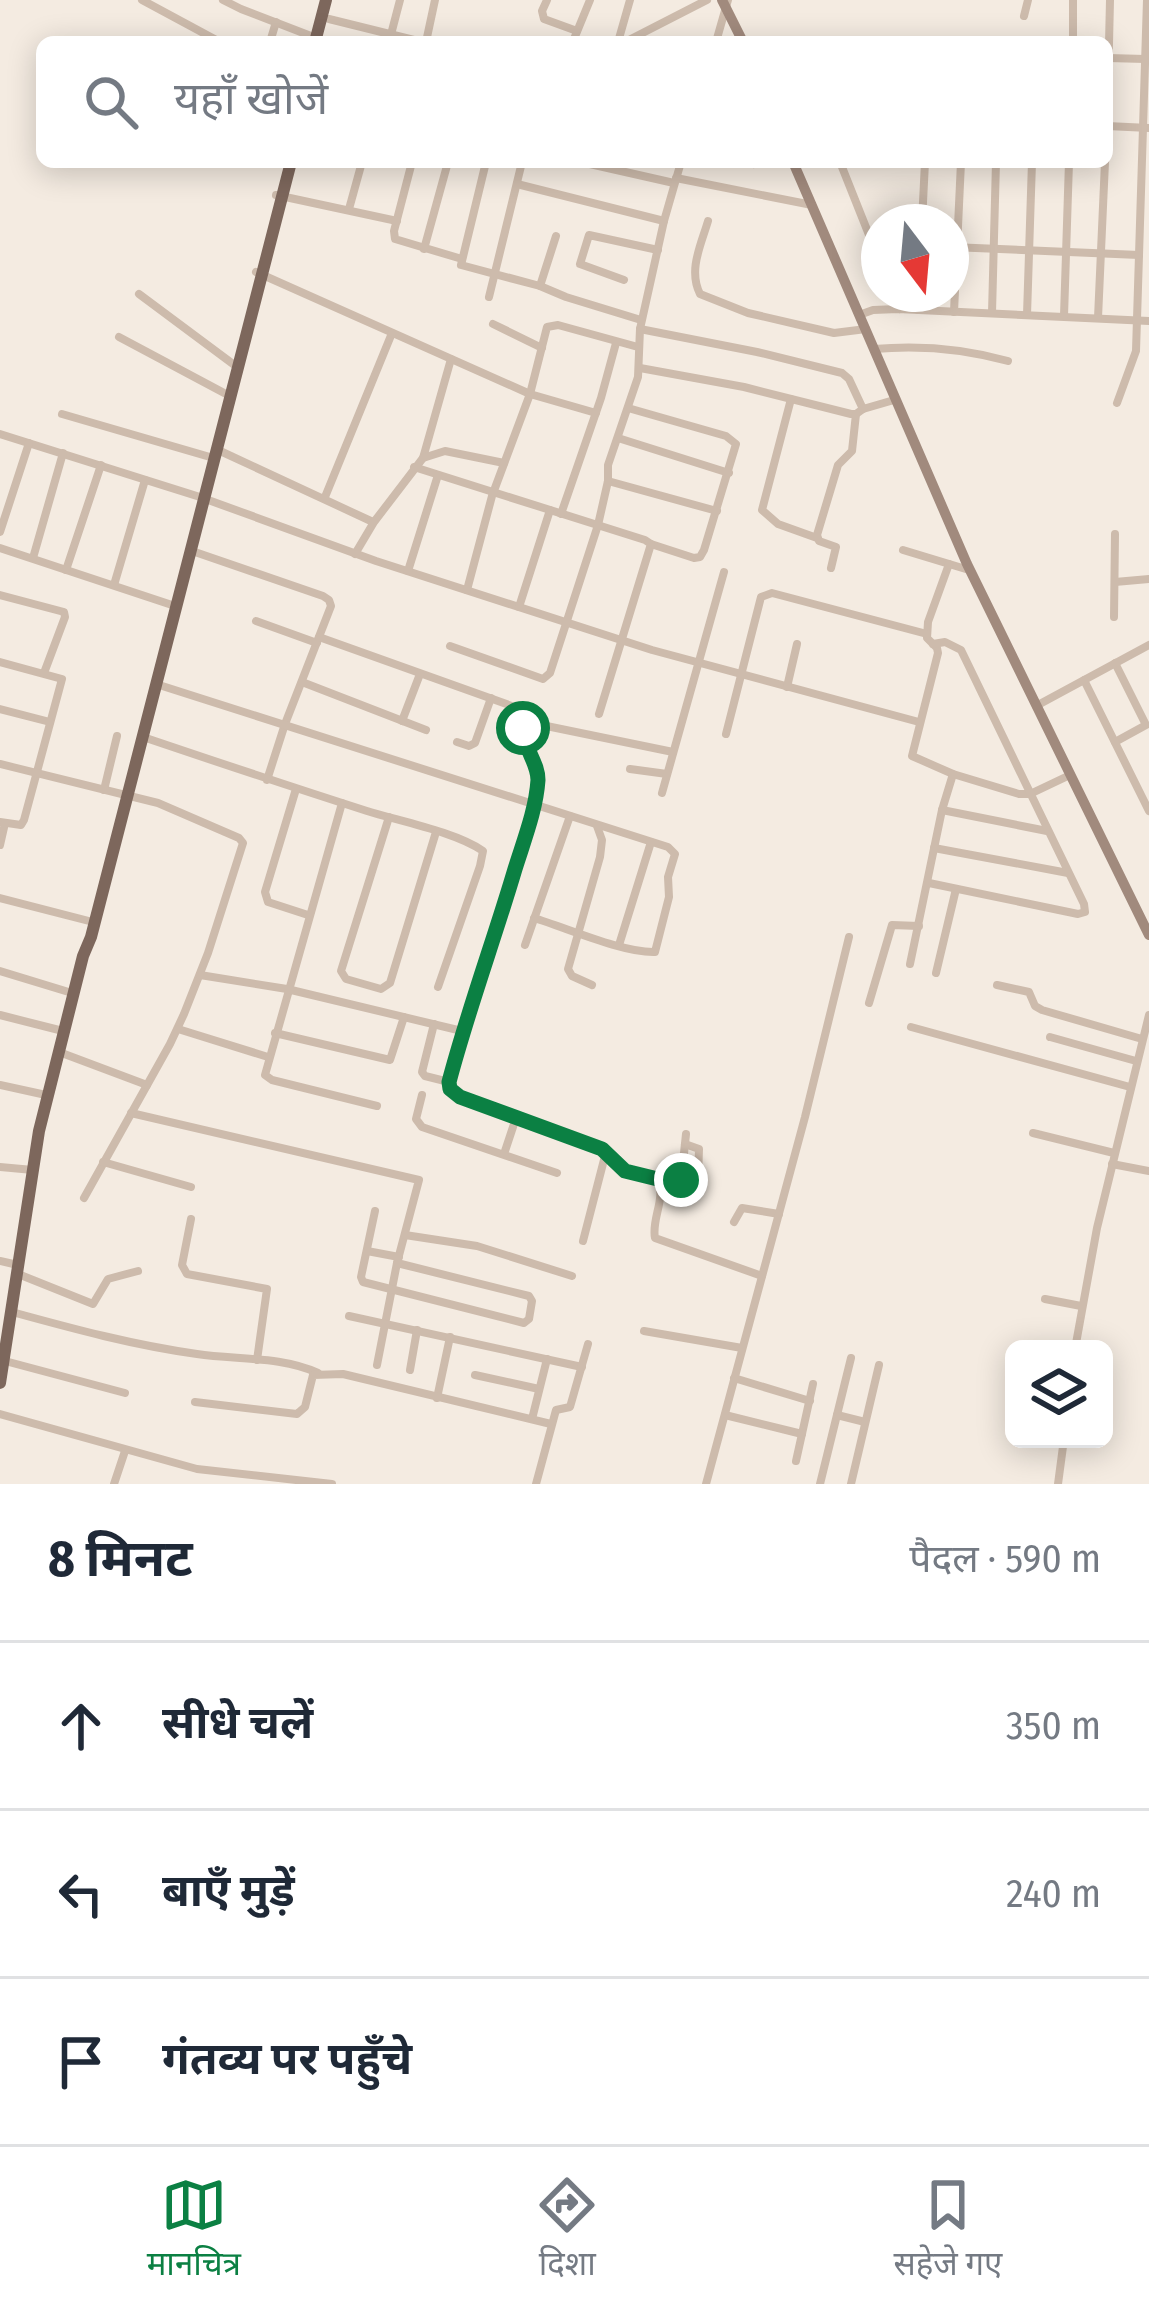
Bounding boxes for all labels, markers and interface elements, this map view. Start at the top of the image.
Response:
search box [36,36,1113,168]
icon: search [78,69,144,135]
text: यहाँ खोजें [174,72,328,126]
north arrow [861,204,969,312]
route start [496,701,550,755]
route end [654,1153,708,1207]
map controls [1005,1340,1113,1448]
button: layers [1005,1340,1113,1448]
text: 8 मिनट [48,1528,193,1590]
text: पैदल · 590 m [909,1536,1101,1582]
icon: ahead [48,1693,114,1759]
text: सीधे चलें [162,1696,313,1750]
text: 350 m [1006,1703,1101,1749]
icon: left [48,1861,114,1927]
text: बाएँ मुड़ें [162,1864,295,1918]
text: 240 m [1006,1871,1101,1917]
icon: arrive [48,2029,114,2095]
text: गंतव्य पर पहुँचे [162,2032,412,2086]
tab: मानचित्र [147,2172,241,2288]
tab: दिशा [534,2172,600,2288]
tab: सहेजे गए [893,2172,1002,2288]

